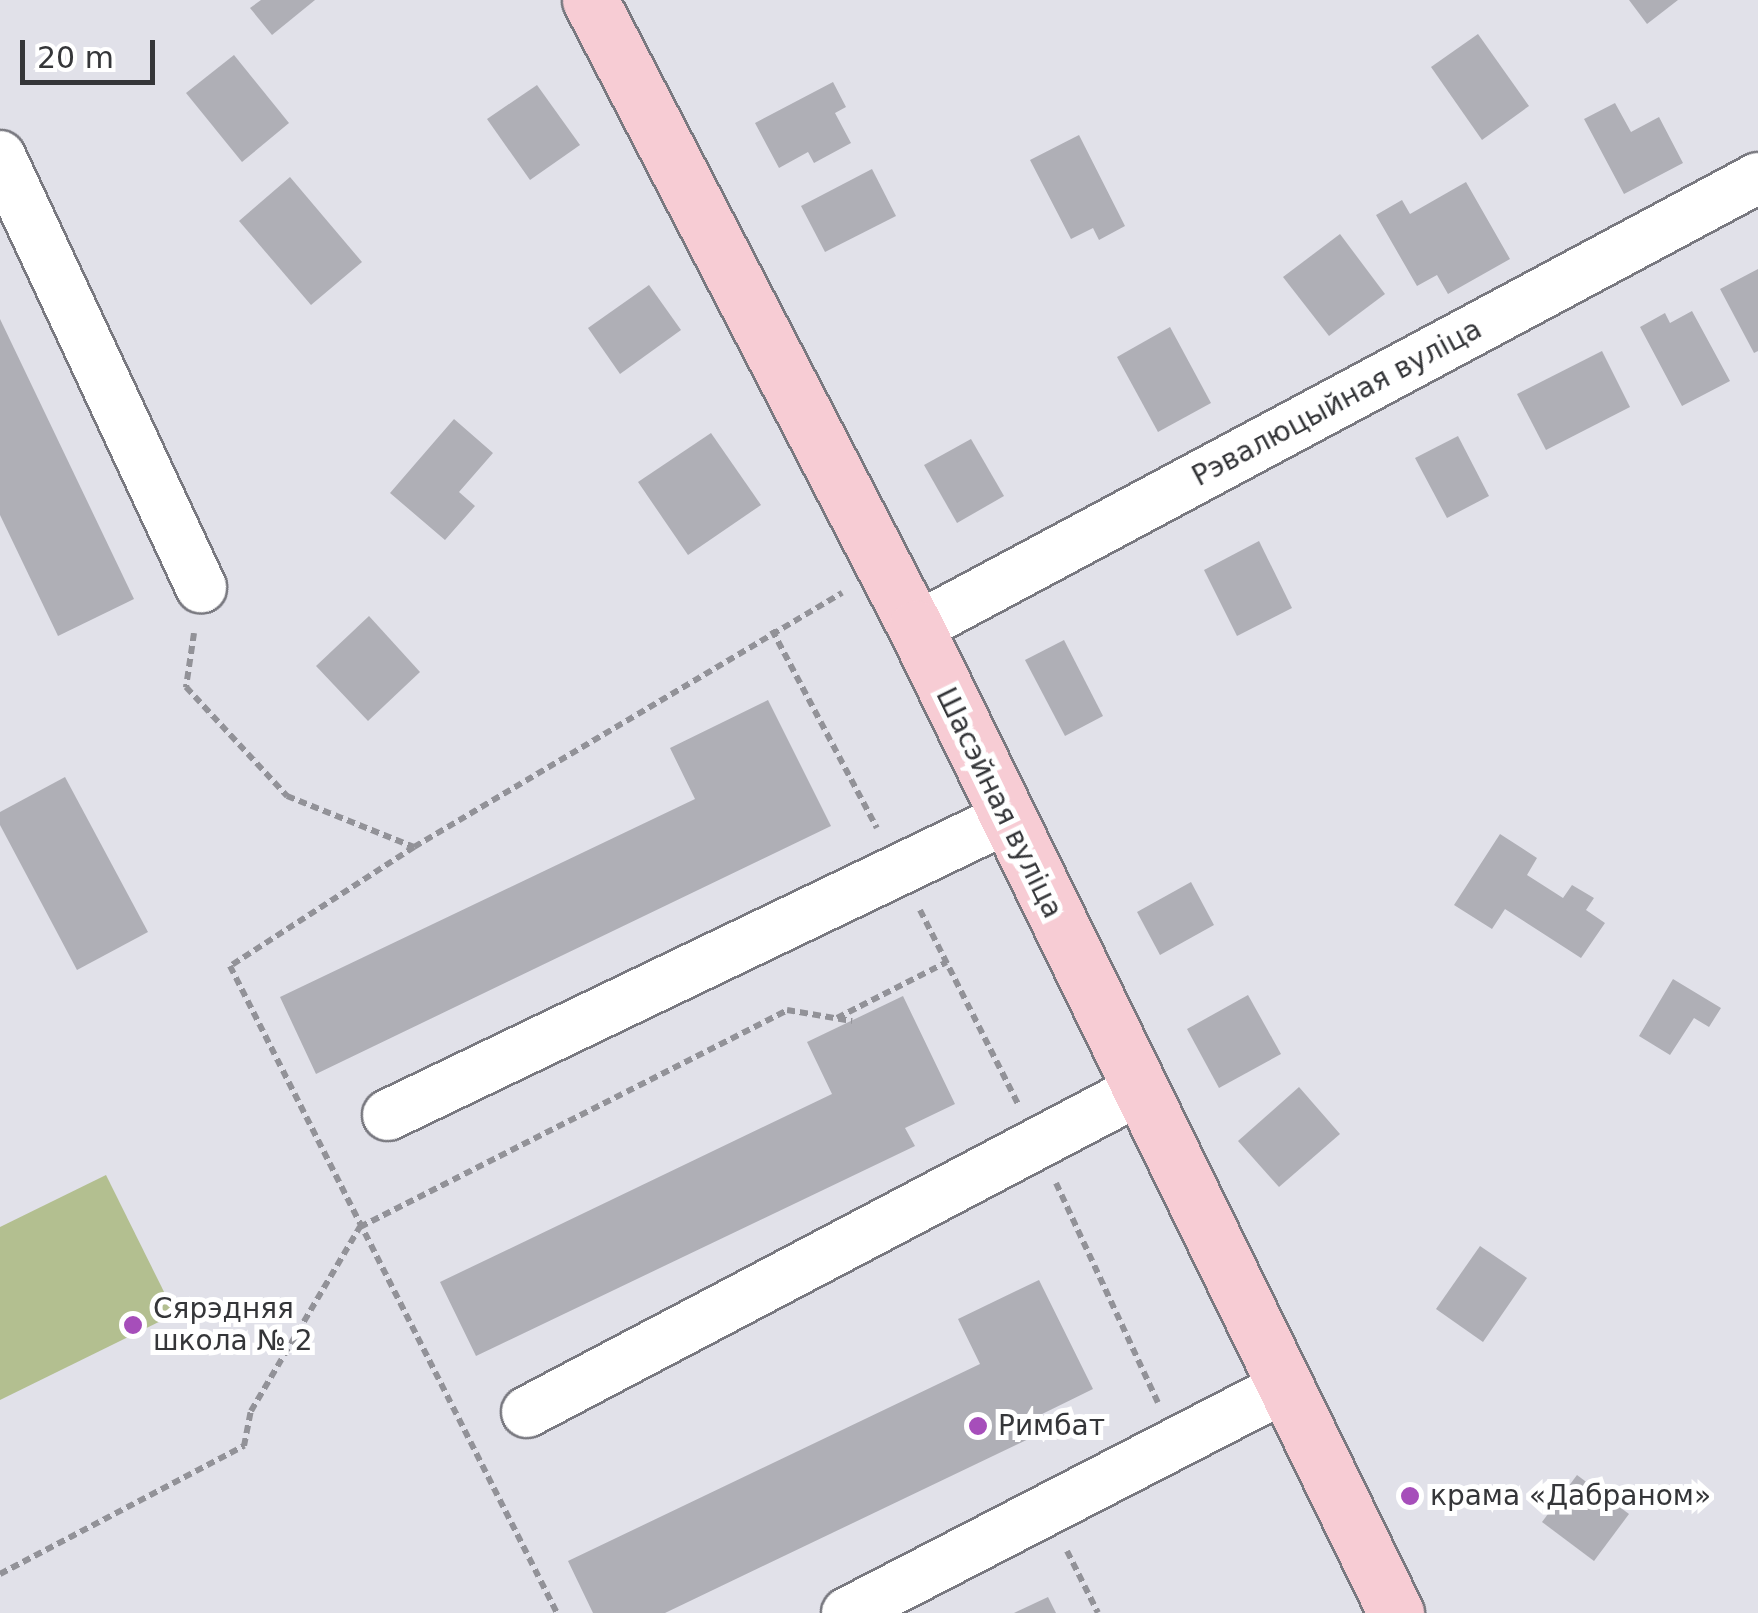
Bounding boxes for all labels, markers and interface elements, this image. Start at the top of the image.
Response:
scale bar [25,20,160,82]
text: 20 m [37,40,114,75]
street label: Рэвалюцыйная вуліца [1187,312,1487,494]
street label: Шасэйная вуліца [929,682,1069,924]
place label: Сярэдняя школа № 2 [153,1292,312,1358]
marker: Сярэдняя школа № 2 [122,1314,144,1336]
place label: Римбат [998,1409,1105,1443]
marker: Римбат [967,1415,989,1437]
place label: крама «Дабраном» [1430,1479,1711,1513]
marker: крама «Дабраном» [1399,1485,1421,1507]

